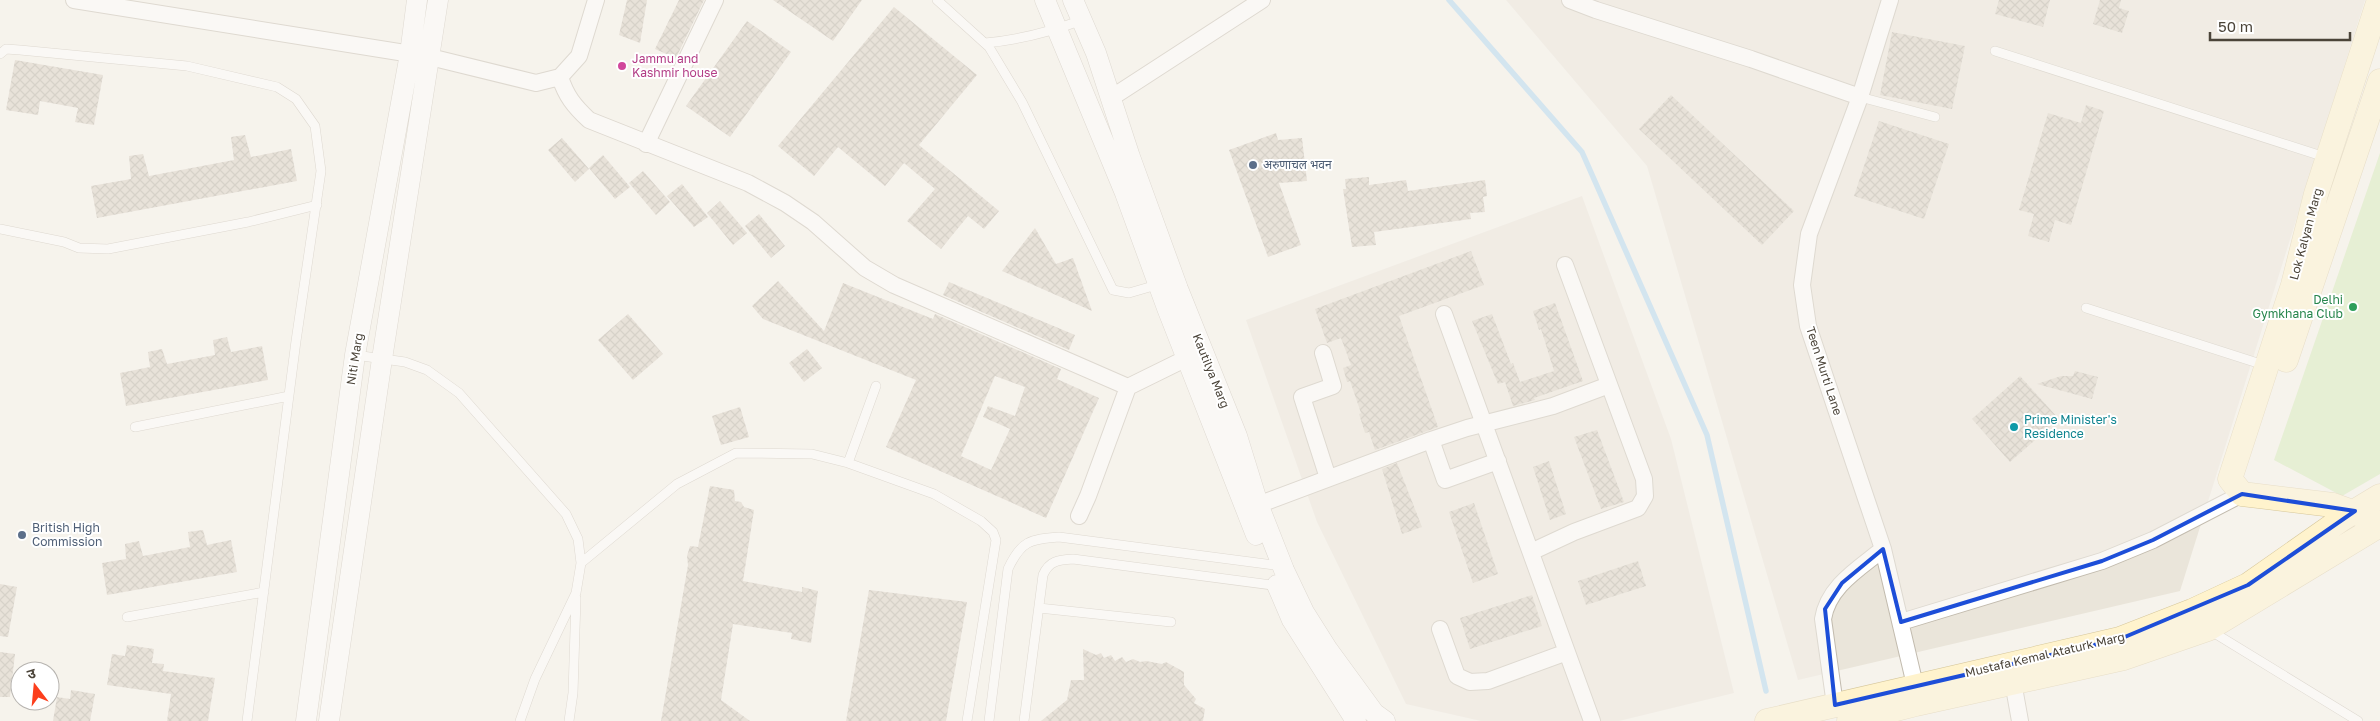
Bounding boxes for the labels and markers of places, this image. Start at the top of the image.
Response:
place label: Jammu and Kashmir house [632,51,717,80]
marker: Jammu and Kashmir house [616,60,628,72]
place label: अरुणाचल भवन [1263,157,1332,172]
marker: अरुणाचल भवन [1247,159,1259,171]
place label: Delhi Gymkhana Club [2252,292,2343,321]
marker: Delhi Gymkhana Club [2347,301,2359,313]
place label: Prime Minister's Residence [2024,412,2117,441]
marker: Prime Minister's Residence [2008,421,2020,433]
place label: British High Commission [32,520,102,549]
marker: British High Commission [16,529,28,541]

